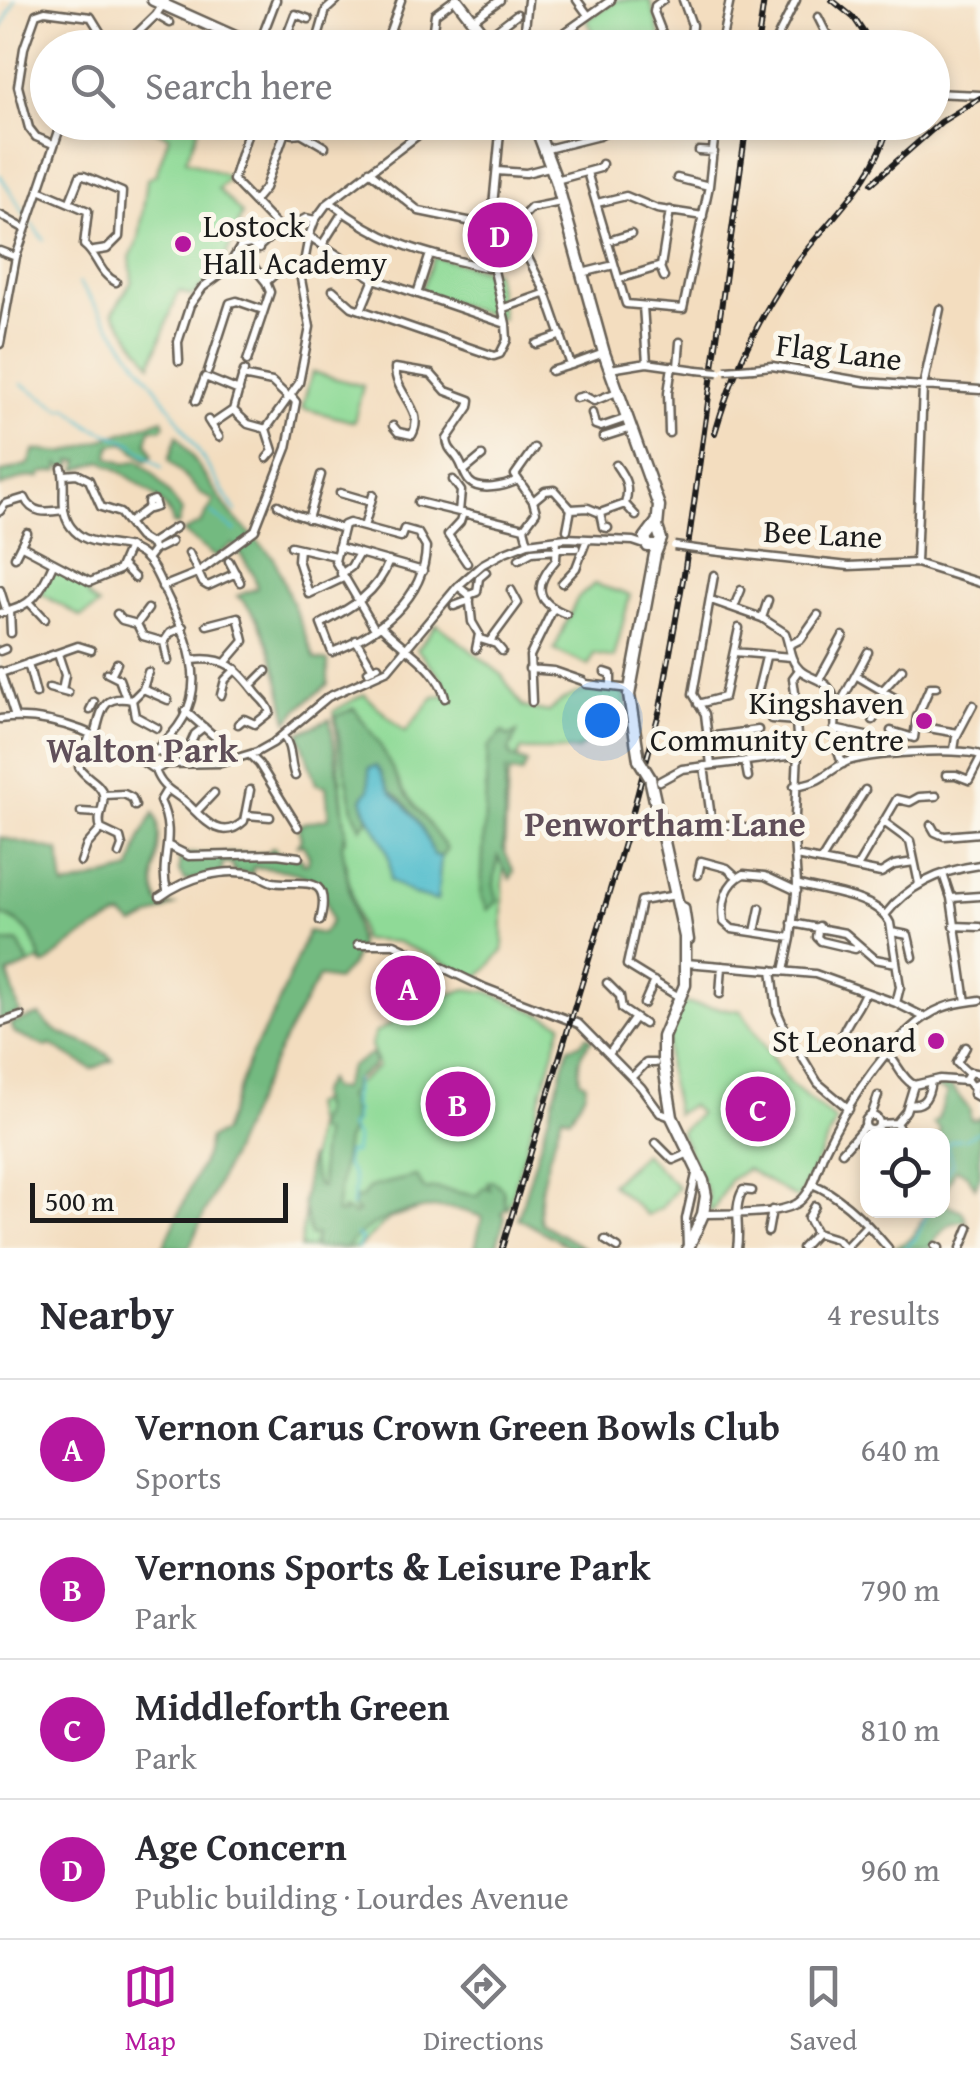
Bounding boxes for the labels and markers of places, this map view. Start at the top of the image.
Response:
pin: D [468,198,532,272]
place label: Lostock Hall Academy [203,202,387,286]
marker: Lostock Hall Academy [172,233,194,255]
place label: Kingshaven Community Centre [650,679,904,763]
marker: Kingshaven Community Centre [913,710,935,732]
pin: A [376,950,440,1026]
place label: St Leonard [772,1017,916,1064]
marker: St Leonard [925,1030,947,1052]
pin: B [426,1066,490,1142]
pin: C [726,1072,790,1146]

